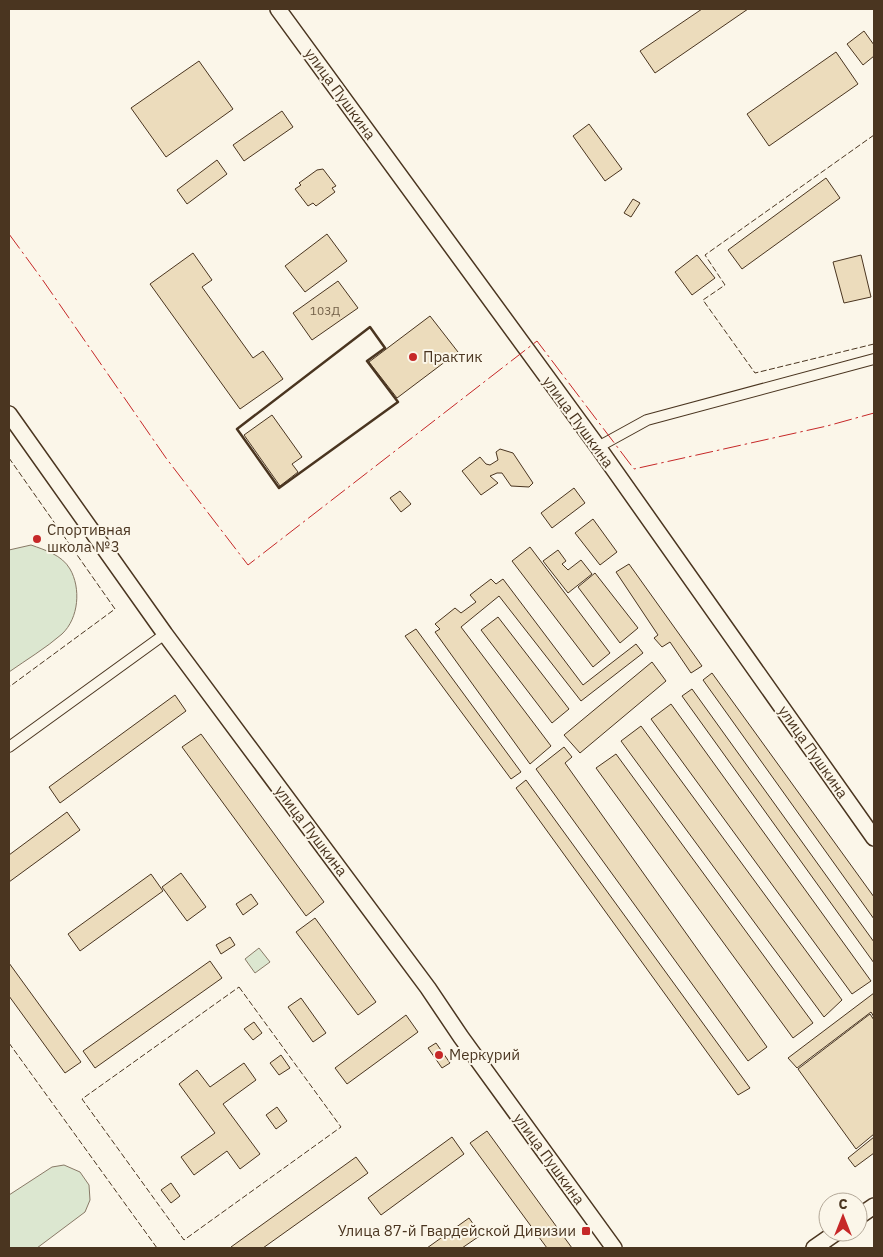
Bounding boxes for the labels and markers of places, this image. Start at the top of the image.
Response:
place label: Практик [423,347,483,366]
marker: Практик [407,351,419,363]
place label: Спортивная школа №3 [47,520,131,556]
marker: Спортивная школа №3 [31,533,43,545]
place label: Меркурий [449,1045,520,1064]
marker: Меркурий [433,1049,445,1061]
place label: Улица 87-й Гвардейской Дивизии [338,1221,576,1240]
marker: Улица 87-й Гвардейской Дивизии [580,1225,592,1237]

